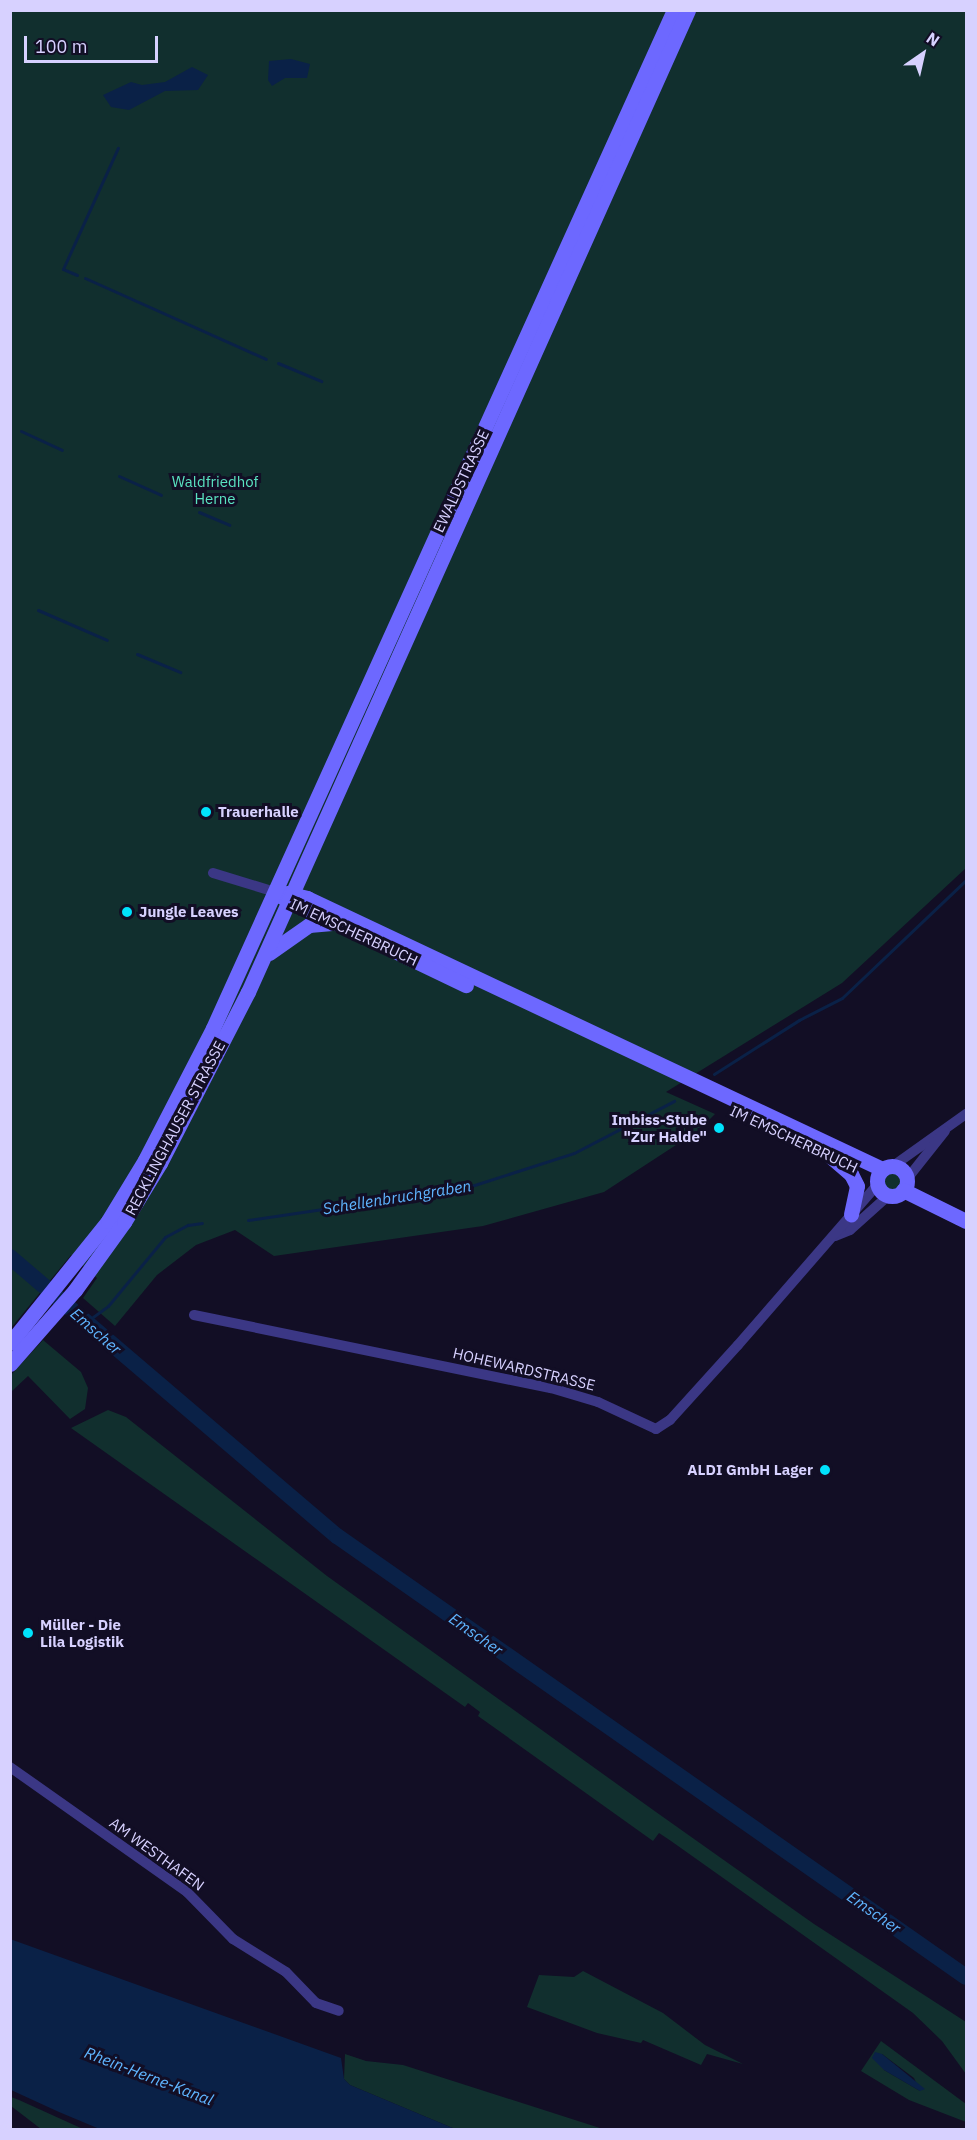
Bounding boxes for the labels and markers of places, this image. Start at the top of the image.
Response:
place label: Trauerhalle [218,803,299,821]
marker: Trauerhalle [199,805,213,819]
place label: Jungle Leaves [139,903,239,921]
marker: Jungle Leaves [120,905,134,919]
place label: Imbiss-Stube "Zur Halde" [611,1110,707,1145]
marker: Imbiss-Stube "Zur Halde" [712,1121,726,1135]
place label: ALDI GmbH Lager [687,1461,813,1479]
marker: ALDI GmbH Lager [818,1463,832,1477]
place label: Müller - Die Lila Logistik [40,1615,124,1650]
marker: Müller - Die Lila Logistik [21,1626,35,1640]

